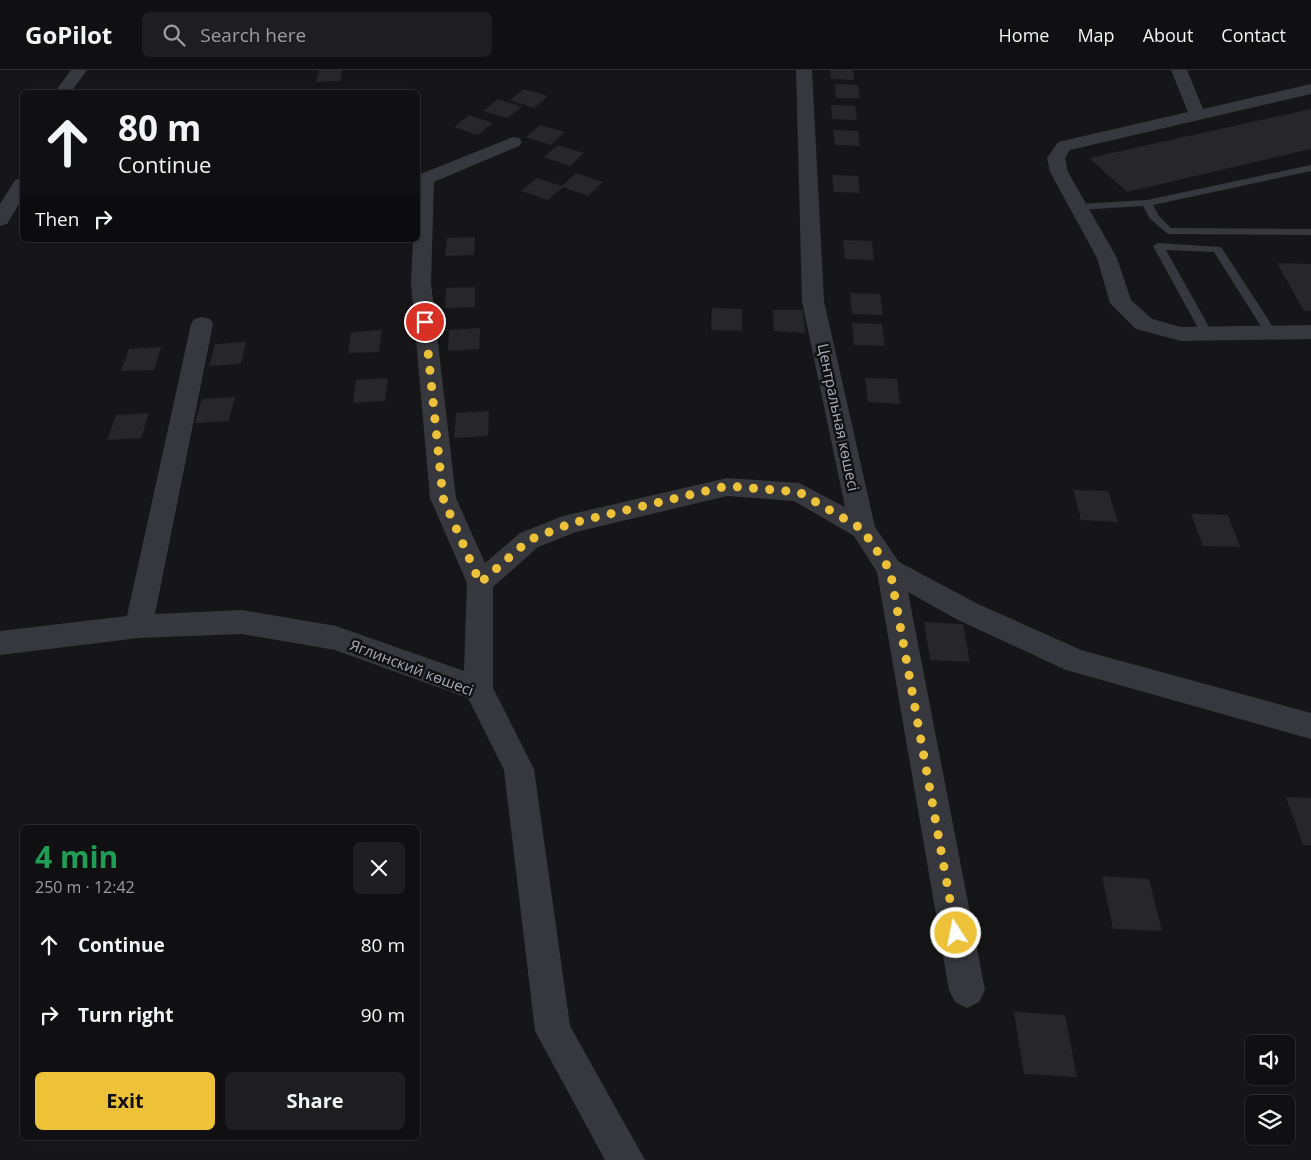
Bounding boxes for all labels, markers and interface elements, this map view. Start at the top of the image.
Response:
search box [142,12,492,57]
text: GoPilot [25,18,112,51]
icon: search [160,21,188,49]
text: Search here [200,22,306,48]
text: Home [999,23,1049,47]
text: Map [1077,23,1115,47]
text: About [1143,23,1193,47]
text: Contact [1221,23,1286,47]
text: 80 m [118,104,201,151]
icon: ahead [35,110,100,175]
text: Continue [118,149,211,179]
icon: right [89,205,117,233]
text: Then [35,206,79,232]
pin [404,301,446,343]
icon: arrive [411,308,439,336]
street label: Центральная көшесі [814,341,864,493]
street label: Яглинский көшесі [347,634,477,700]
text: 4 min [35,836,118,877]
button: close [353,842,405,894]
text: 250 m · 12:42 [35,876,135,898]
position arrow [929,906,981,958]
icon: ahead [35,931,63,959]
text: Continue [78,932,165,958]
text: 80 m [361,932,405,958]
icon: right [35,1001,63,1029]
text: Turn right [78,1002,173,1028]
text: 90 m [361,1002,405,1028]
map controls [1245,1035,1295,1145]
button: sound [1245,1035,1295,1085]
button: Exit [35,1072,215,1130]
button: Share [225,1072,405,1130]
button: layers [1245,1095,1295,1145]

